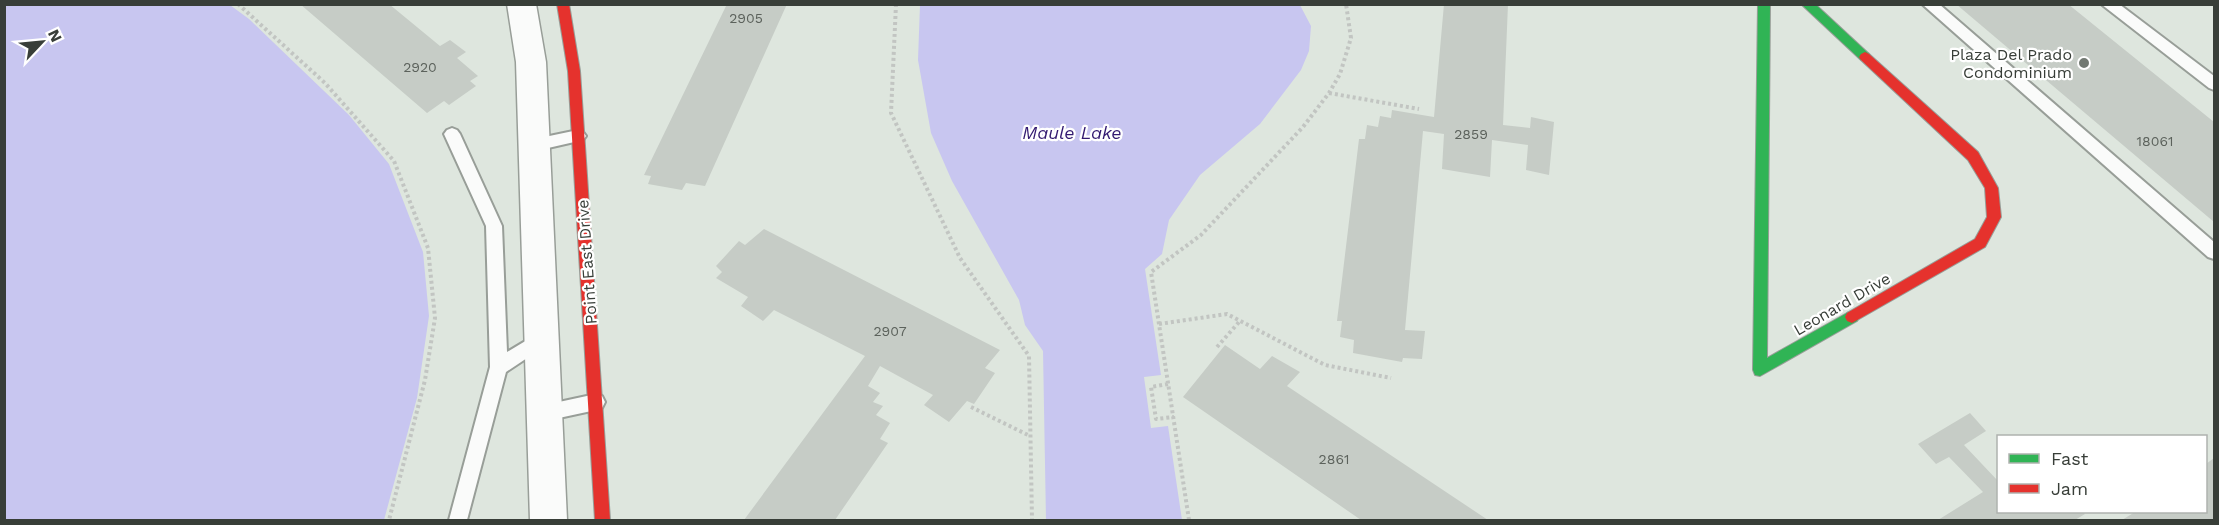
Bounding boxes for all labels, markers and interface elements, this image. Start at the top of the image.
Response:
house number: 2905 [729,10,763,26]
north arrow [12,12,72,72]
text: N [44,26,66,45]
place label: Plaza Del Prado Condominium [1950,45,2072,82]
marker: Plaza Del Prado Condominium [2077,56,2091,70]
house number: 2920 [403,59,437,75]
water label: Maule Lake [1022,122,1122,143]
house number: 2859 [1454,126,1488,142]
house number: 18061 [2137,133,2173,149]
street label: Point East Drive [573,199,601,325]
street label: Leonard Drive [1790,269,1894,339]
house number: 2907 [873,323,907,339]
legend [1997,435,2207,513]
text: Fast [2051,448,2089,469]
house number: 2861 [1319,451,1349,467]
text: Jam [2051,478,2088,499]

